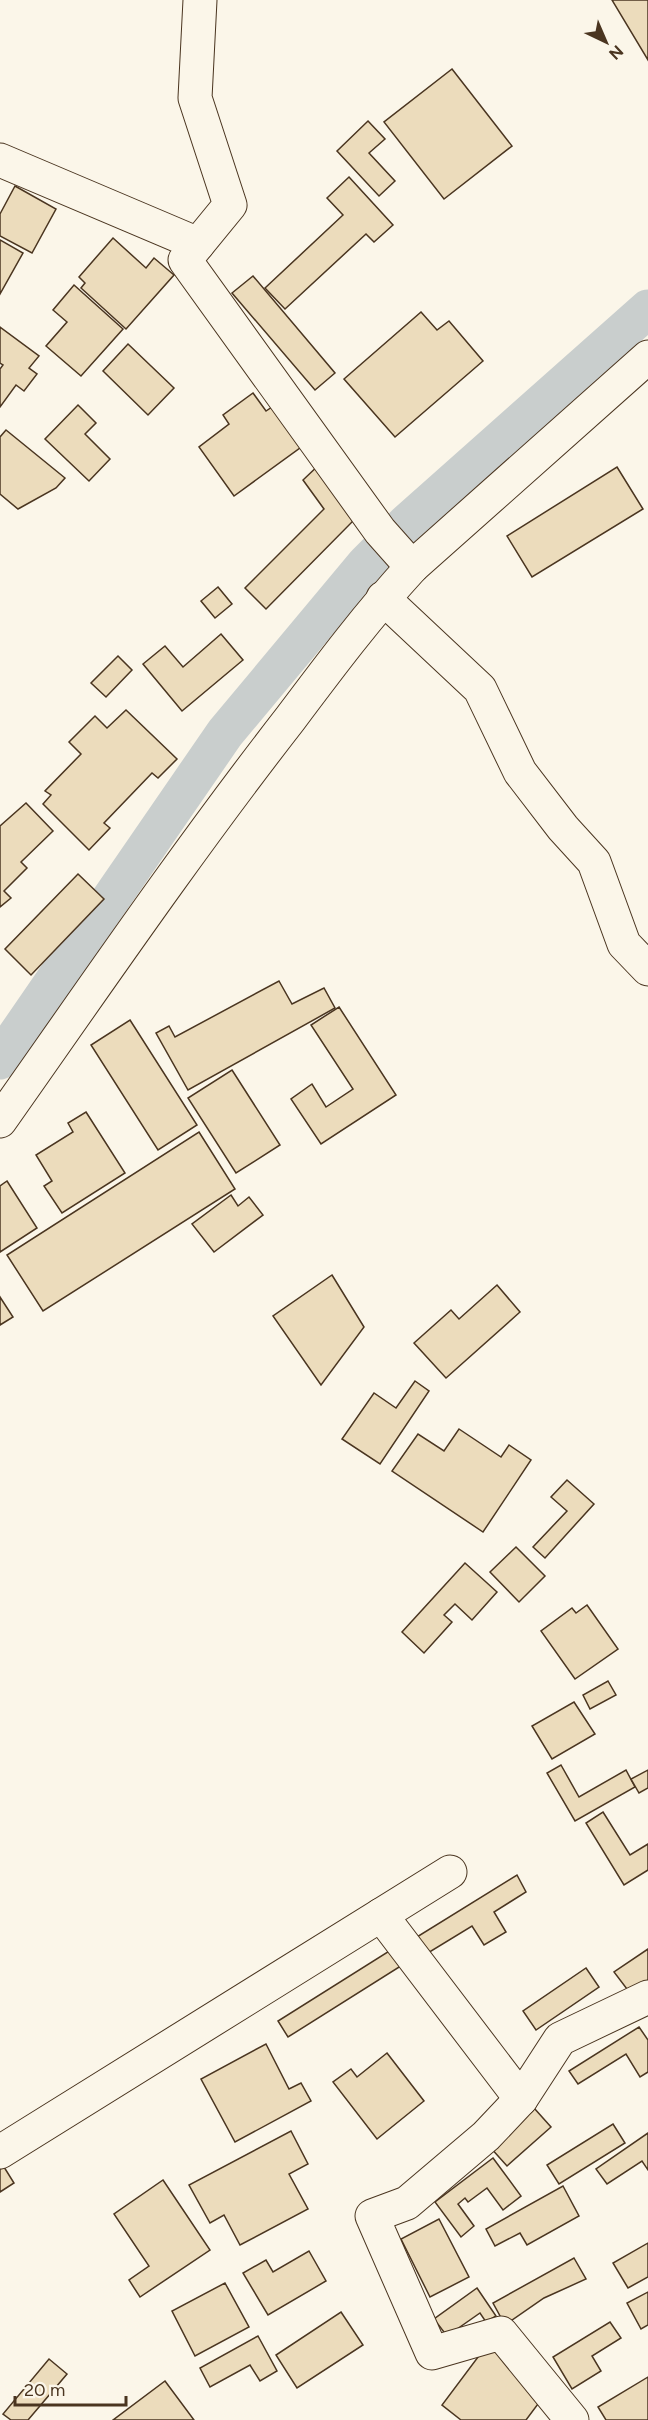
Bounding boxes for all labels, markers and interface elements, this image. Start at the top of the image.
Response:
north arrow [576,12,636,72]
text: N [605,41,627,64]
scale bar [15,2369,126,2407]
text: 20 m [24,2379,65,2401]

